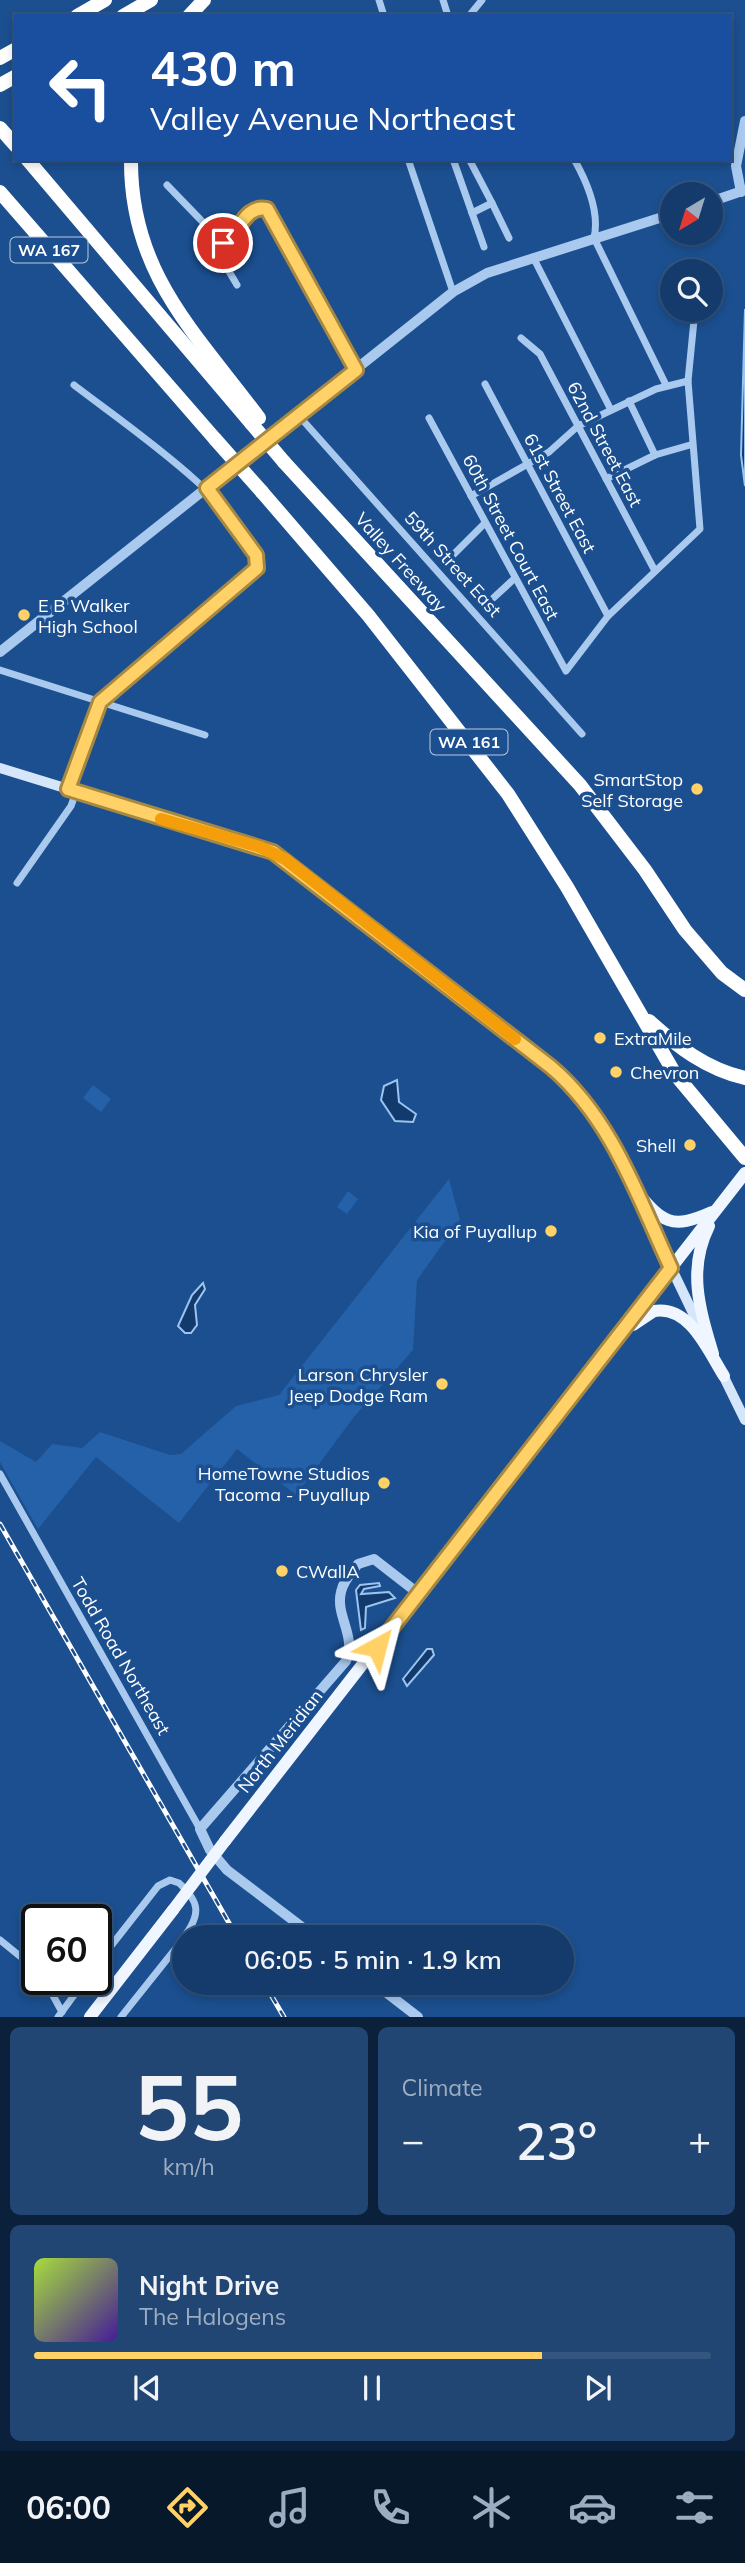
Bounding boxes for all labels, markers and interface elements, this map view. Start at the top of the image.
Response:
text: 430 m [150,37,296,98]
icon: left [35,42,126,133]
text: Valley Avenue Northeast [150,98,515,138]
north arrow [660,182,723,245]
map controls [660,182,723,322]
pin [193,213,253,273]
icon: arrive [204,224,242,262]
road number: WA 167 [10,238,88,262]
button: search [660,259,723,322]
street label: 62nd Street East [562,377,648,511]
street label: 61st Street East [519,429,601,557]
street label: 60th Street Court East [458,450,564,624]
street label: Valley Freeway [350,507,452,617]
street label: 59th Street East [400,507,506,621]
place label: E B Walker High School [38,594,138,638]
marker: E B Walker High School [16,607,32,623]
road number: WA 161 [430,730,508,754]
place label: SmartStop Self Storage [581,768,683,812]
marker: SmartStop Self Storage [689,781,705,797]
place label: ExtraMile [614,1027,692,1050]
marker: ExtraMile [592,1030,608,1046]
place label: Chevron [630,1061,699,1084]
marker: Chevron [608,1064,624,1080]
place label: Shell [636,1134,676,1157]
marker: Shell [682,1137,698,1153]
place label: Kia of Puyallup [413,1220,537,1243]
marker: Kia of Puyallup [543,1223,559,1239]
place label: Larson Chrysler Jeep Dodge Ram [288,1363,428,1407]
marker: Larson Chrysler Jeep Dodge Ram [434,1376,450,1392]
place label: HomeTowne Studios Tacoma - Puyallup [198,1462,370,1506]
marker: HomeTowne Studios Tacoma - Puyallup [376,1475,392,1491]
place label: CWallA [296,1560,360,1583]
marker: CWallA [274,1563,290,1579]
street label: Todd Road Northeast [66,1573,176,1739]
position arrow [340,1610,414,1684]
street label: North Meridian [233,1685,327,1797]
speed limit sign: 60 [21,1904,112,1995]
text: 06:05 · 5 min · 1.9 km [244,1943,502,1976]
text: 55 [134,2049,243,2163]
text: Climate [402,2073,483,2102]
text: 23° [515,2108,597,2173]
text: − [402,2116,424,2164]
text: + [688,2116,711,2164]
text: km/h [163,2152,215,2181]
text: Night Drive [139,2269,279,2302]
text: The Halogens [139,2302,286,2331]
icon: previous [128,2369,166,2407]
icon: pause [353,2369,391,2407]
icon: next [579,2369,617,2407]
icon: directions [163,2483,212,2532]
icon: music [265,2483,314,2532]
icon: phone [366,2483,415,2532]
icon: climate [467,2483,516,2532]
icon: car [568,2483,617,2532]
icon: filters [670,2483,719,2532]
text: 06:00 [26,2487,111,2527]

